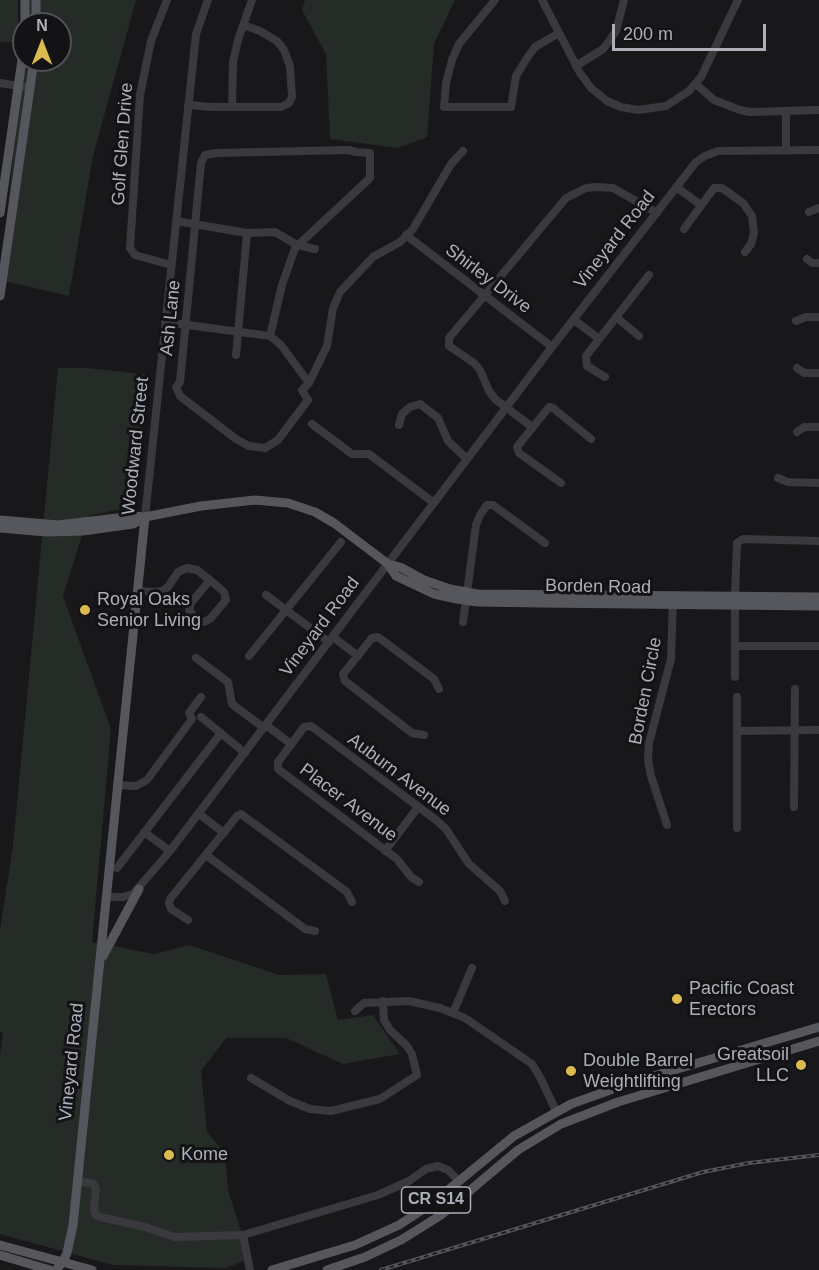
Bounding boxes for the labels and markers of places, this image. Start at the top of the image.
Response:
place label: Royal Oaks Senior Living [97,589,201,632]
marker: Royal Oaks Senior Living [78,603,92,617]
place label: Pacific Coast Erectors [689,978,794,1020]
marker: Pacific Coast Erectors [670,992,684,1006]
place label: Greatsoil LLC [717,1044,789,1086]
place label: Double Barrel Weightlifting [583,1050,693,1092]
marker: Greatsoil LLC [794,1058,808,1072]
marker: Double Barrel Weightlifting [564,1064,578,1078]
place label: Kome [181,1144,228,1166]
marker: Kome [162,1148,176,1162]

